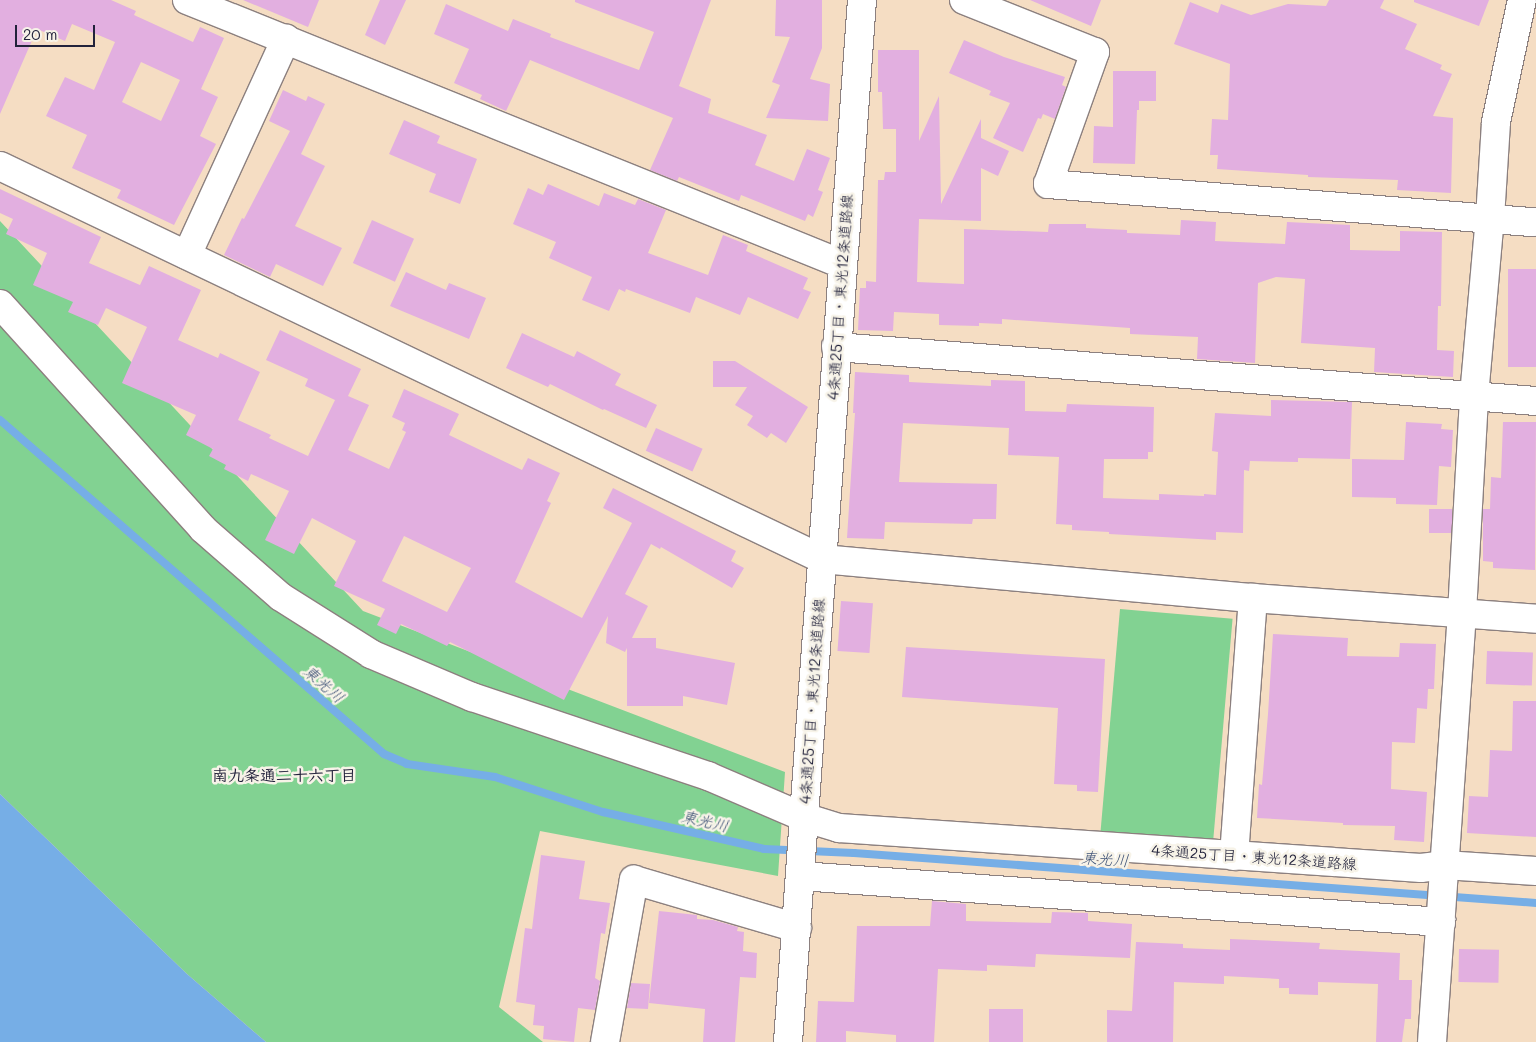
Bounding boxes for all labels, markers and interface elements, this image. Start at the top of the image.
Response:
scale bar [18,15,98,47]
text: 20 m [23,24,57,44]
street label: 4条通25丁目・東光12条道路線 [824,194,856,400]
street label: 4条通25丁目・東光12条道路線 [796,598,828,804]
water label: 東光川 [300,661,348,707]
district label: 南九条通二十六丁目 [212,765,356,785]
water label: 東光川 [679,806,731,836]
street label: 4条通25丁目・東光12条道路線 [1151,841,1357,873]
water label: 東光川 [1080,848,1130,870]

